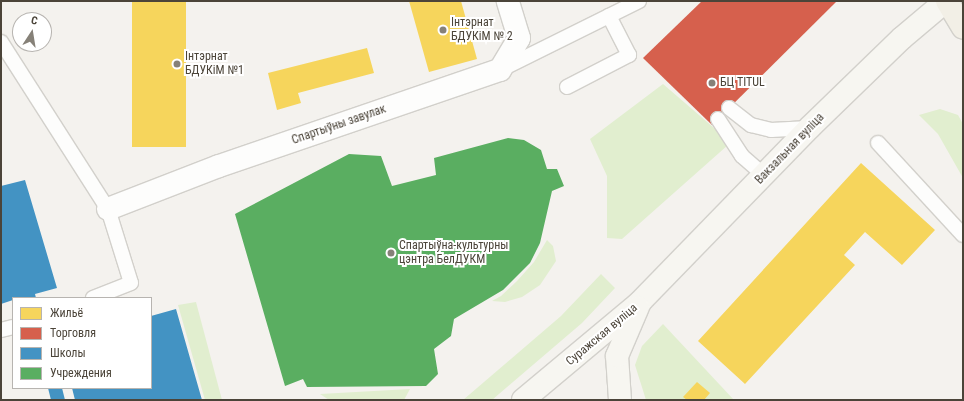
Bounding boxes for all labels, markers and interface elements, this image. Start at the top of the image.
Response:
north arrow [12,12,52,52]
text: С [30,14,39,28]
place label: Інтэрнат БДУКіМ № 2 [451,16,513,44]
marker: Інтэрнат БДУКіМ № 2 [438,25,448,35]
place label: Інтэрнат БДУКіМ №1 [185,50,244,78]
marker: Інтэрнат БДУКіМ №1 [172,59,182,69]
place label: БЦ TITUL [720,76,765,90]
marker: БЦ TITUL [707,78,717,88]
street label: Спартыўны завулак [290,102,388,148]
street label: Вакзальная вуліца [752,111,828,187]
place label: Спартыўна-культурны цэнтра БелДУКМ [399,239,509,267]
marker: Спартыўна-культурны цэнтра БелДУКМ [386,248,396,258]
legend [12,297,152,389]
street label: Суражская вуліца [563,301,641,369]
text: Жильё [50,306,83,320]
text: Торговля [50,326,96,340]
text: Школы [50,346,86,360]
text: Учреждения [50,366,112,380]

